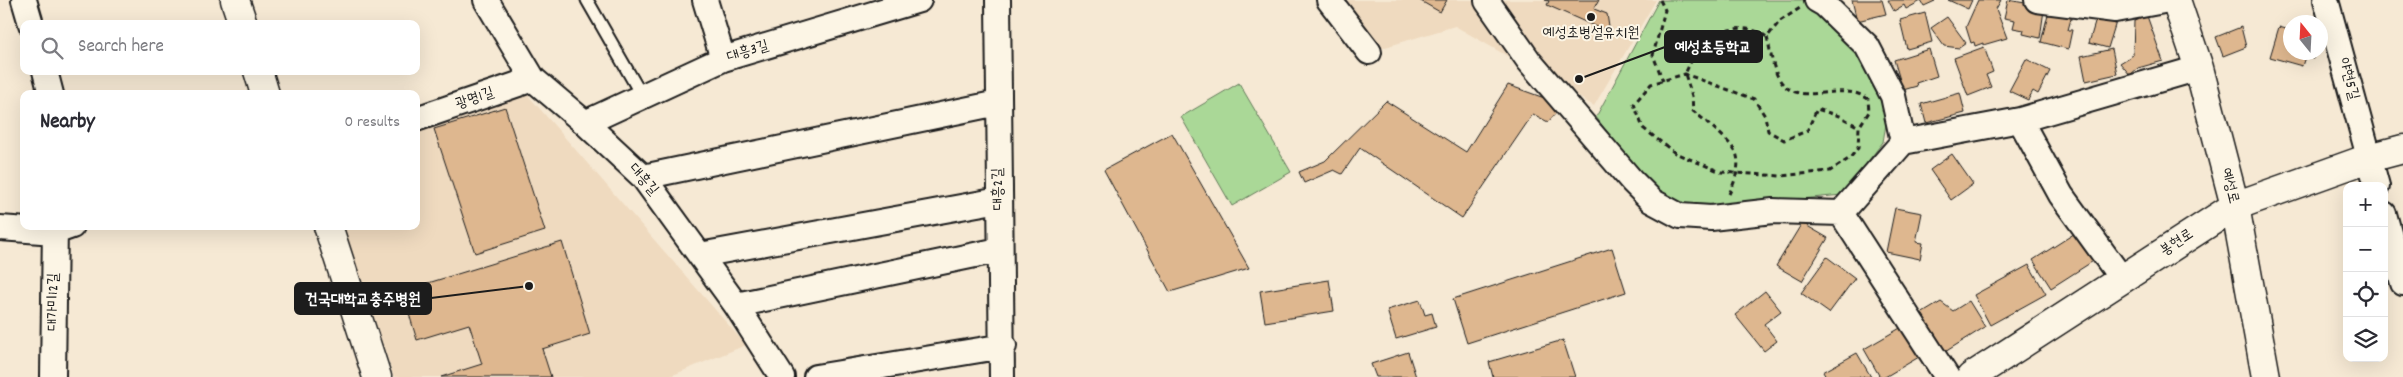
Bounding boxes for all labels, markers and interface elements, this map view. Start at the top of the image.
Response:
marker: 예성초병설유치원 [1585,11,1597,23]
north arrow [2283,15,2328,60]
search box [20,20,420,75]
place label: 예성초병설유치원 [1543,23,1639,45]
callout: 예성초등학교 [1665,31,1762,62]
icon: search [38,34,66,62]
text: Search here [78,34,164,61]
street label: 대흥3길 [724,35,772,69]
text: 예성초등학교 [1674,37,1752,60]
street label: 야현5길 [2332,55,2364,103]
street label: 광명1길 [453,82,497,116]
text: Nearby [40,108,95,138]
text: 0 results [345,111,400,134]
street label: 대흥길 [623,159,663,201]
street label: 예성로 [2214,166,2244,206]
street label: 대흥2길 [988,167,1010,211]
map controls [2343,182,2388,362]
button: + [2343,182,2388,227]
street label: 봉현로 [2156,224,2198,262]
button: − [2343,227,2388,272]
button: locate [2343,272,2388,317]
street label: 대가미12길 [42,273,66,331]
callout: 건국대학교충주병원 [295,283,431,314]
text: 건국대학교충주병원 [305,289,421,312]
button: layers [2343,317,2388,362]

